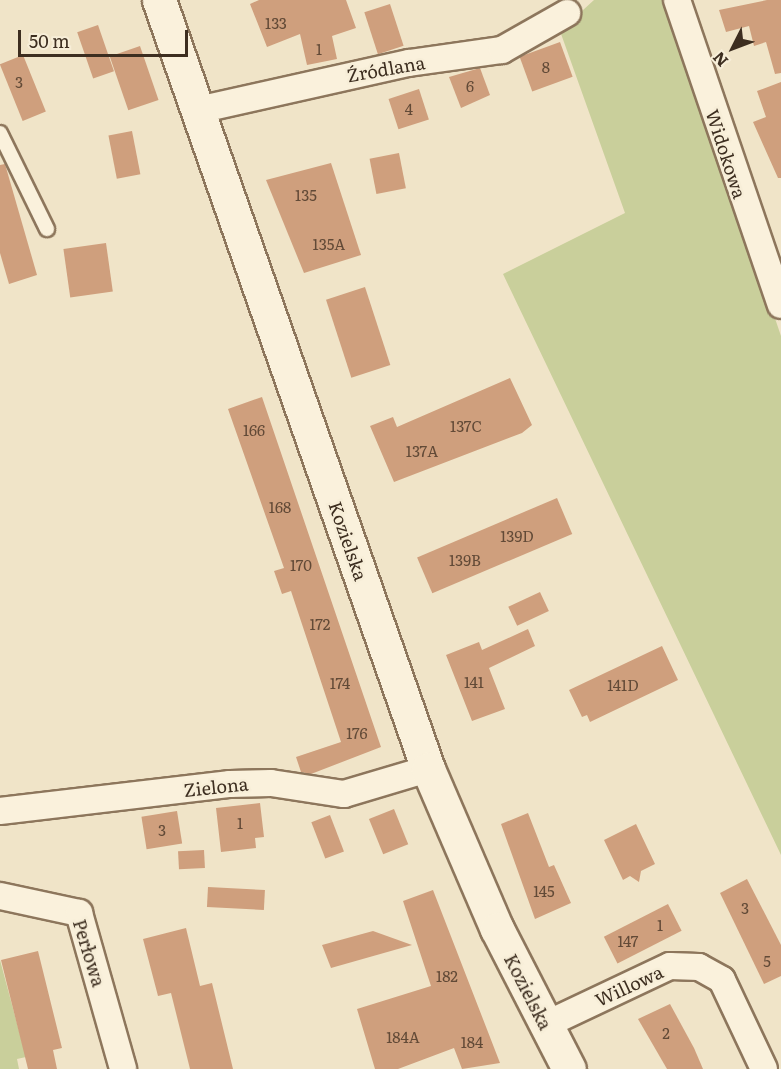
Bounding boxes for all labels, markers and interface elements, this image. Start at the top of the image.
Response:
house number: 133 [265,14,287,32]
scale bar [21,18,190,56]
north arrow [703,18,763,78]
text: 50 m [29,27,70,54]
house number: 1 [316,40,322,58]
text: N [706,47,733,73]
street label: Źródlana [345,52,427,86]
house number: 8 [542,58,550,76]
house number: 3 [15,73,23,91]
house number: 6 [466,77,474,95]
house number: 4 [405,100,413,118]
street label: Widokowa [701,107,751,201]
house number: 135 [295,186,317,204]
house number: 135A [313,235,345,253]
house number: 137C [450,417,482,435]
house number: 166 [243,421,265,439]
house number: 137A [406,442,438,460]
house number: 168 [269,498,291,516]
street label: Kozielska [324,499,372,583]
house number: 139D [500,527,534,545]
house number: 139B [449,551,481,569]
house number: 170 [290,556,312,574]
house number: 172 [310,615,330,633]
house number: 141 [464,673,484,691]
house number: 174 [330,674,350,692]
house number: 141D [607,676,639,694]
house number: 176 [346,724,368,742]
street label: Zielona [183,773,249,801]
house number: 1 [237,814,243,832]
house number: 3 [158,821,166,839]
house number: 145 [533,882,555,900]
house number: 3 [741,899,749,917]
house number: 1 [657,916,663,934]
street label: Perłowa [69,917,109,989]
house number: 147 [618,932,638,950]
street label: Kozielska [500,950,556,1034]
house number: 5 [763,952,771,970]
street label: Willowa [592,961,666,1011]
house number: 182 [436,967,458,985]
house number: 2 [662,1024,670,1042]
house number: 184A [386,1028,420,1046]
house number: 184 [461,1033,483,1051]

